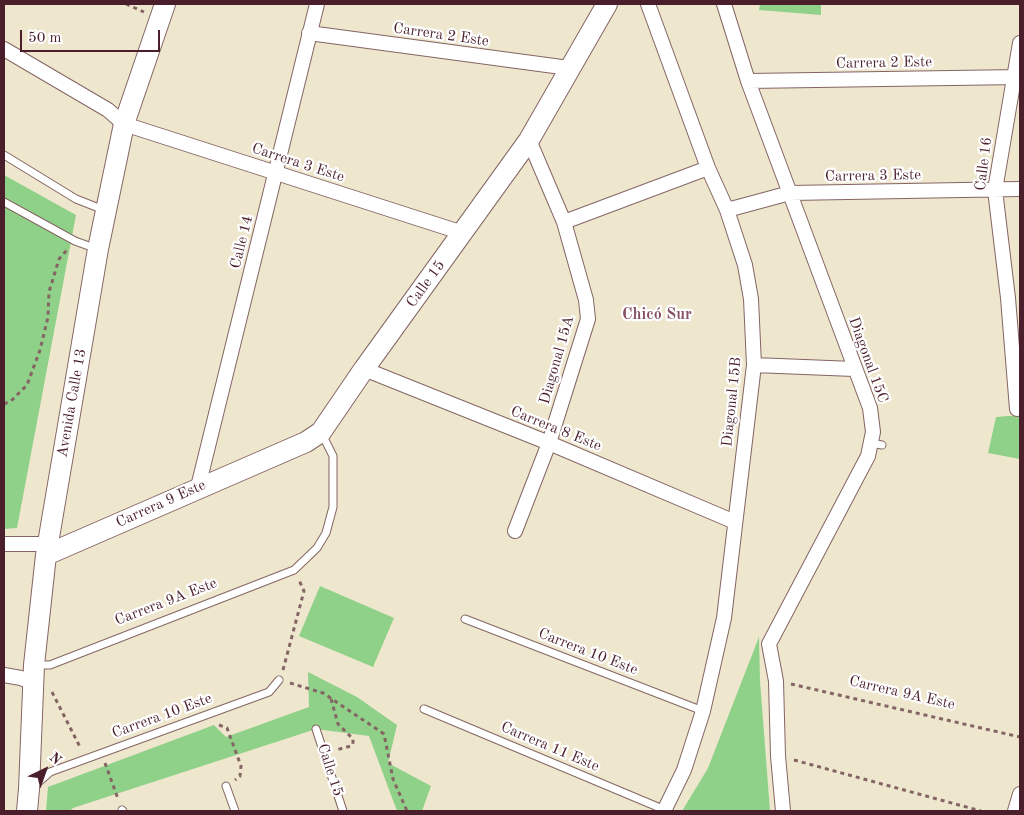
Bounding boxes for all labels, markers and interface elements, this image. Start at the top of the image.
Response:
street label: Carrera 2 Este [392,19,490,51]
scale bar [22,20,162,52]
text: 50 m [28,31,62,46]
street label: Carrera 2 Este [836,53,932,73]
street label: Calle 16 [972,136,996,192]
street label: Carrera 3 Este [249,140,347,186]
street label: Carrera 3 Este [825,166,921,186]
street label: Calle 14 [227,214,257,270]
street label: Calle 15 [403,257,449,311]
district label: Chicó Sur [622,305,692,325]
street label: Diagonal 15A [536,314,578,406]
street label: Diagonal 15C [844,315,892,405]
street label: Avenida Calle 13 [54,347,90,459]
street label: Diagonal 15B [718,356,746,448]
street label: Carrera 8 Este [508,403,604,455]
street label: Carrera 9 Este [113,476,209,532]
street label: Carrera 9A Este [112,574,220,630]
street label: Carrera 10 Este [536,625,640,679]
street label: Carrera 9A Este [847,672,957,714]
street label: Carrera 10 Este [110,690,214,742]
street label: Carrera 11 Este [498,718,602,776]
street label: Calle 15 [313,742,347,798]
north arrow [20,745,70,795]
text: N [46,750,64,768]

